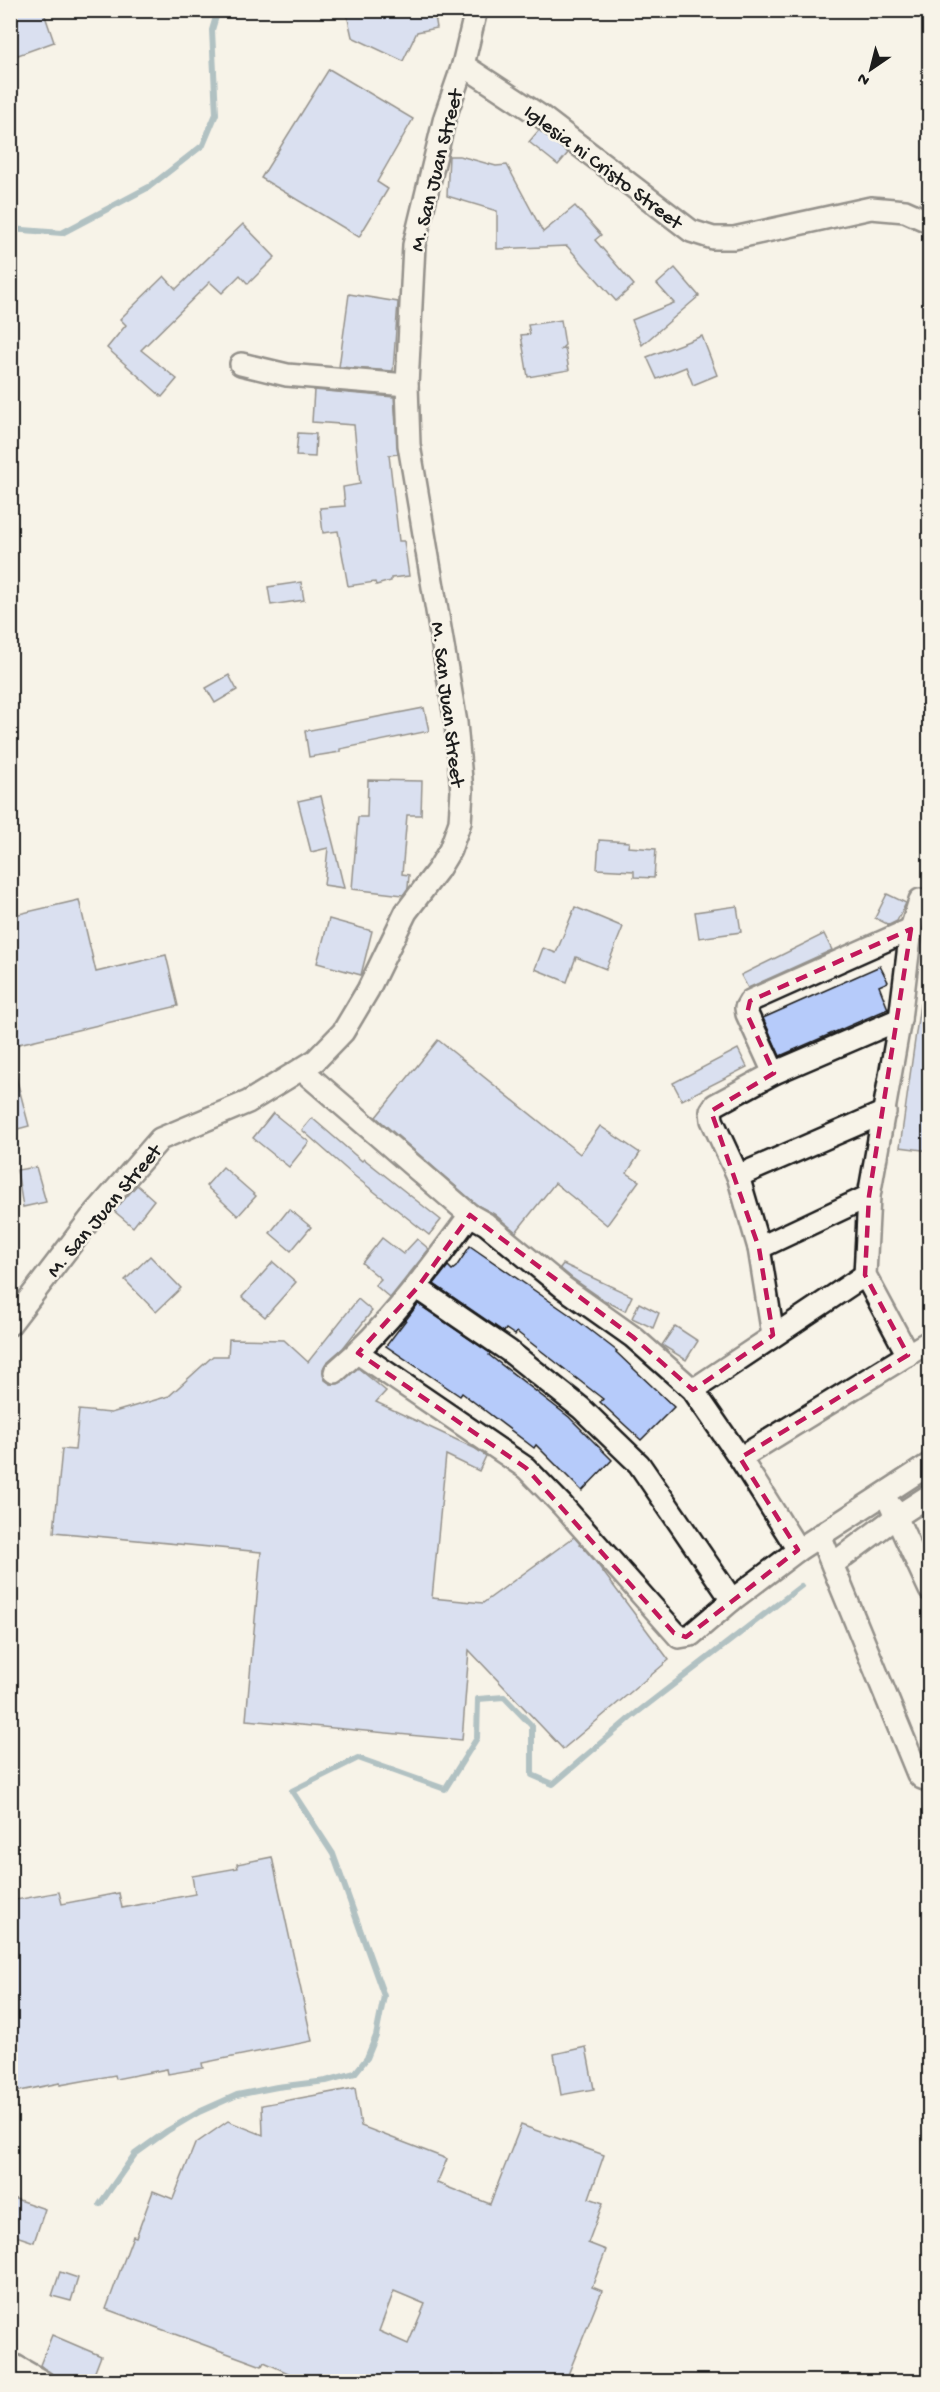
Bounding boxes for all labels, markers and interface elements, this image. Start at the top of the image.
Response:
north arrow [841,39,901,99]
text: N [854,67,874,89]
street label: M. San Juan Street [406,85,471,254]
street label: Iglesia ni Cristo Street [518,101,688,238]
street label: M. San Juan Street [423,620,468,791]
street label: M. San Juan Street [43,1139,170,1284]

